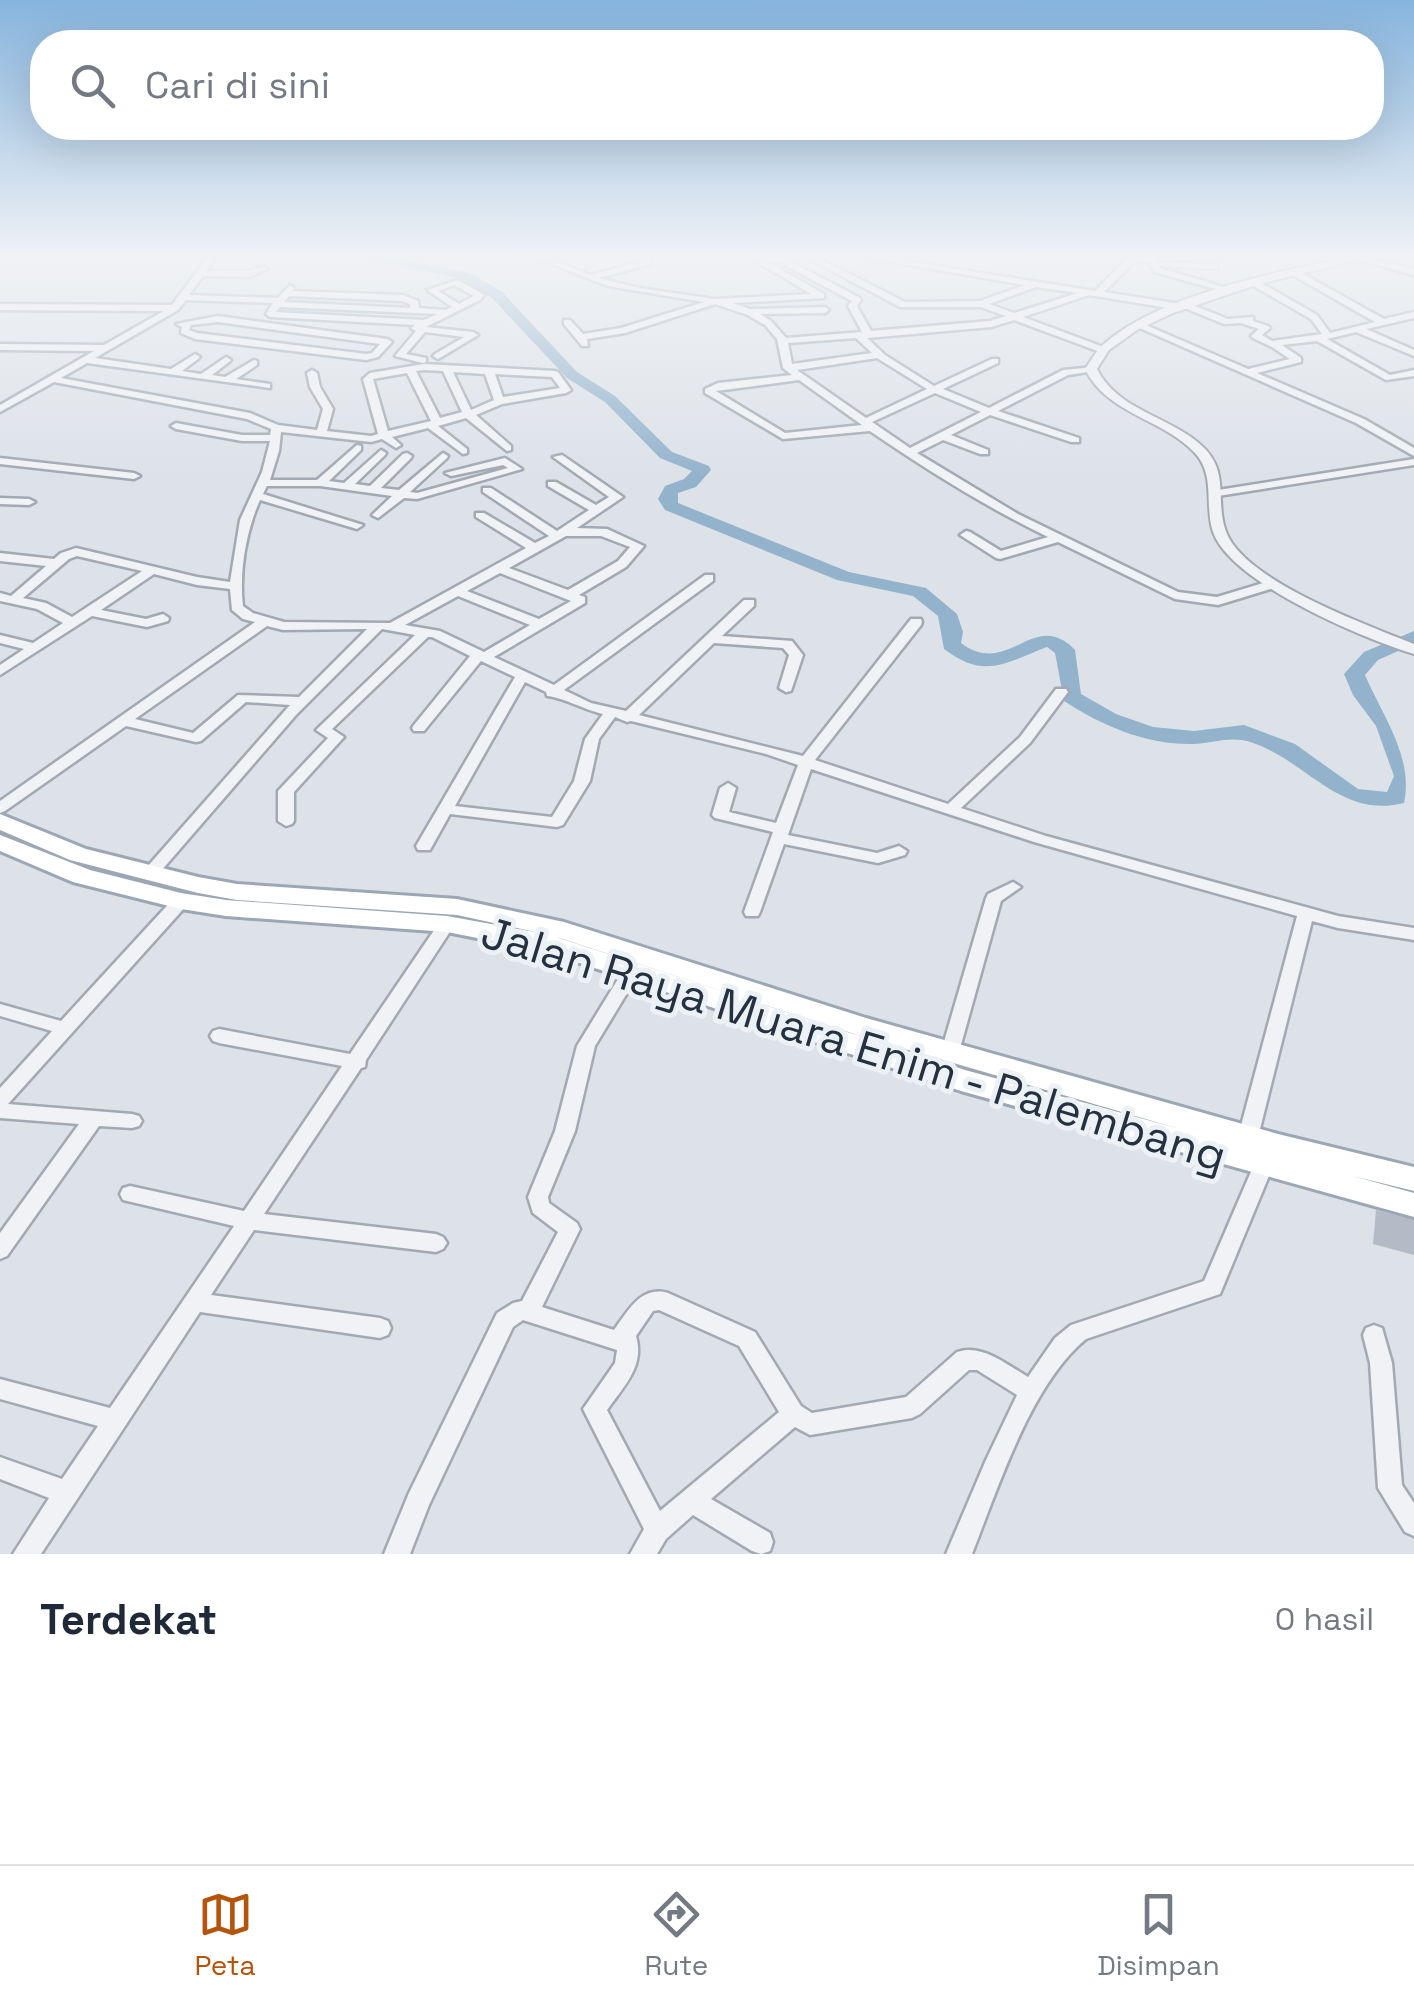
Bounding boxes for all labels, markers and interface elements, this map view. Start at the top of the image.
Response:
search box [30,30,1384,140]
icon: search [65,58,120,113]
text: Cari di sini [145,61,330,109]
street label: Jalan Raya Muara Enim - Palembang [475,903,1233,1185]
text: Terdekat [40,1593,217,1646]
text: 0 hasil [1275,1599,1374,1639]
tab: Peta [194,1887,256,1983]
tab: Rute [645,1887,708,1983]
tab: Disimpan [1097,1887,1220,1983]

